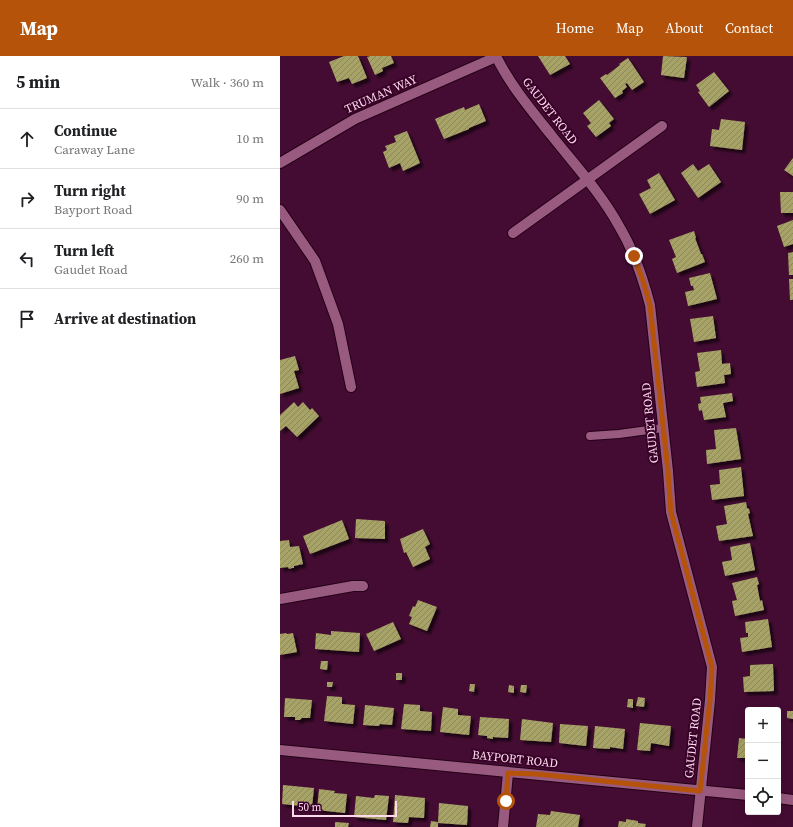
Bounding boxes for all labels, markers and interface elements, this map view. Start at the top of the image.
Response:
text: Map [20,15,58,41]
text: Home [556,18,594,38]
text: Map [616,18,643,38]
text: About [665,18,703,38]
text: Contact [725,18,773,38]
text: 5 min [16,70,60,94]
street label: TRUMAN WAY [342,71,420,117]
text: Walk · 360 m [191,74,264,91]
street label: GAUDET ROAD [519,74,581,148]
text: Continue [54,120,117,141]
icon: ahead [16,128,38,150]
text: 10 m [236,130,264,147]
text: Caraway Lane [54,141,135,158]
text: Turn right [54,180,126,201]
icon: right [16,188,38,210]
text: 90 m [236,190,264,207]
text: Bayport Road [54,201,133,218]
text: Turn left [54,240,114,261]
route end [625,247,643,265]
icon: left [16,248,38,270]
text: 260 m [230,250,264,267]
text: Gaudet Road [54,261,128,278]
icon: arrive [16,308,38,330]
text: Arrive at destination [54,308,196,329]
street label: GAUDET ROAD [638,382,662,464]
street label: GAUDET ROAD [681,697,705,779]
map controls [745,707,781,815]
button: + [745,707,781,743]
button: − [745,743,781,779]
street label: BAYPORT ROAD [471,747,559,771]
button: locate [745,779,781,815]
route start [497,792,515,810]
scale bar [292,799,397,818]
text: 50 m [298,800,321,815]

